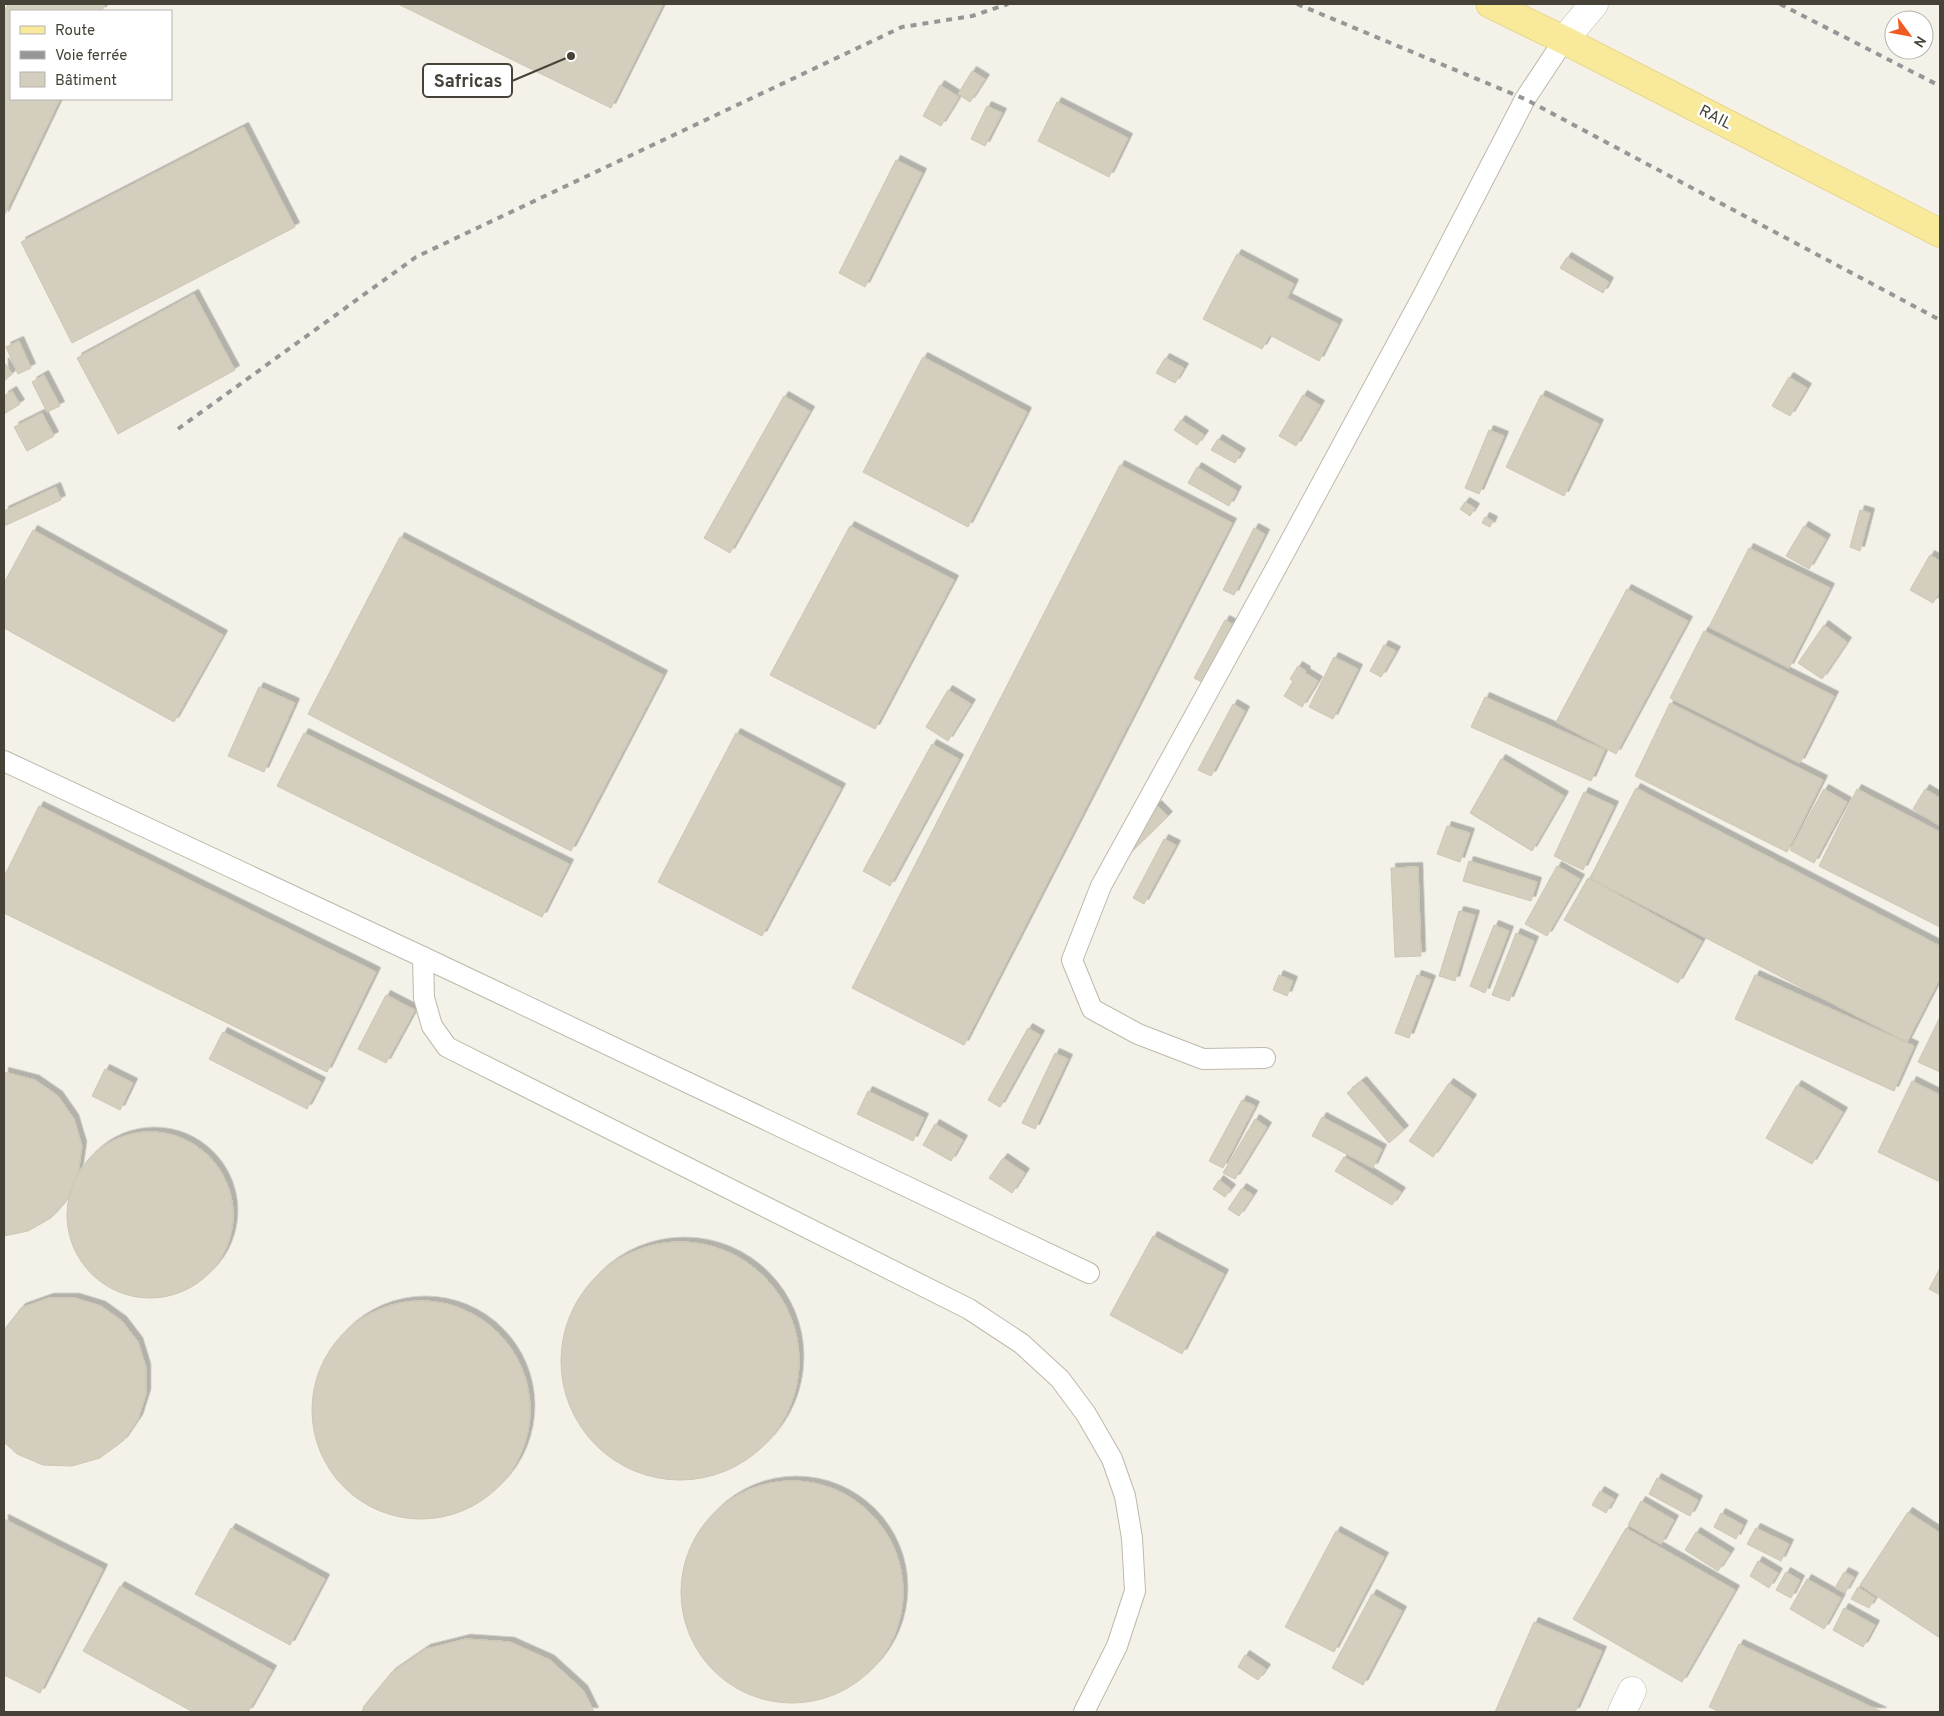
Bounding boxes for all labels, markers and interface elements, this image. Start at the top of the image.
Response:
legend [10,10,172,100]
north arrow [1884,10,1934,60]
text: Route [55,22,95,41]
text: N [1909,32,1929,50]
text: Voie ferrée [55,47,127,66]
callout: Safricas [423,64,512,97]
text: Safricas [434,71,502,94]
text: Bâtiment [55,72,117,91]
street label: RAIL [1695,101,1735,135]

